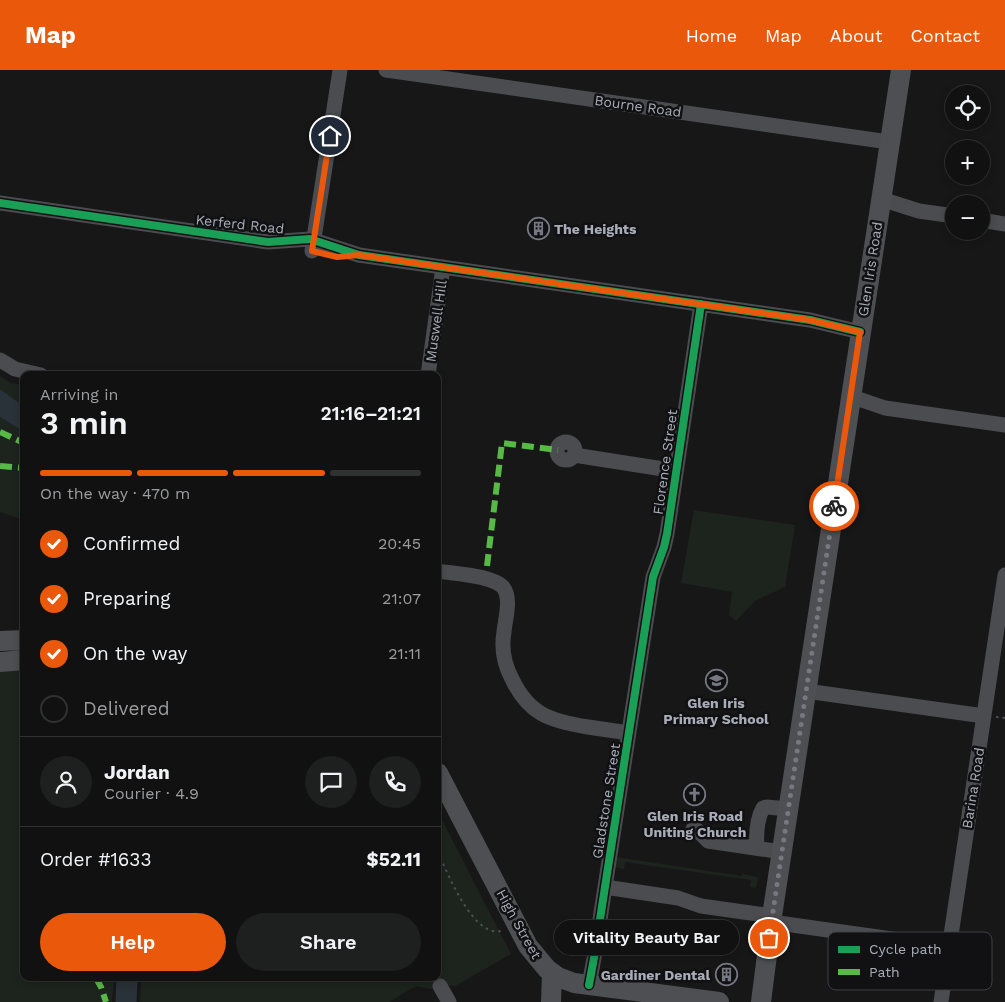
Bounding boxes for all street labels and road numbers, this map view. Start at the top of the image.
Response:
street label: Bourne Road [594,92,682,120]
street label: Kerferd Road [195,211,285,237]
street label: Glen Iris Road [855,220,885,318]
street label: Muswell Hill [422,278,450,363]
street label: Florence Street [650,408,680,516]
street label: Gladstone Street [589,742,623,860]
street label: Barina Road [959,746,987,830]
street label: High Street [493,886,545,962]

